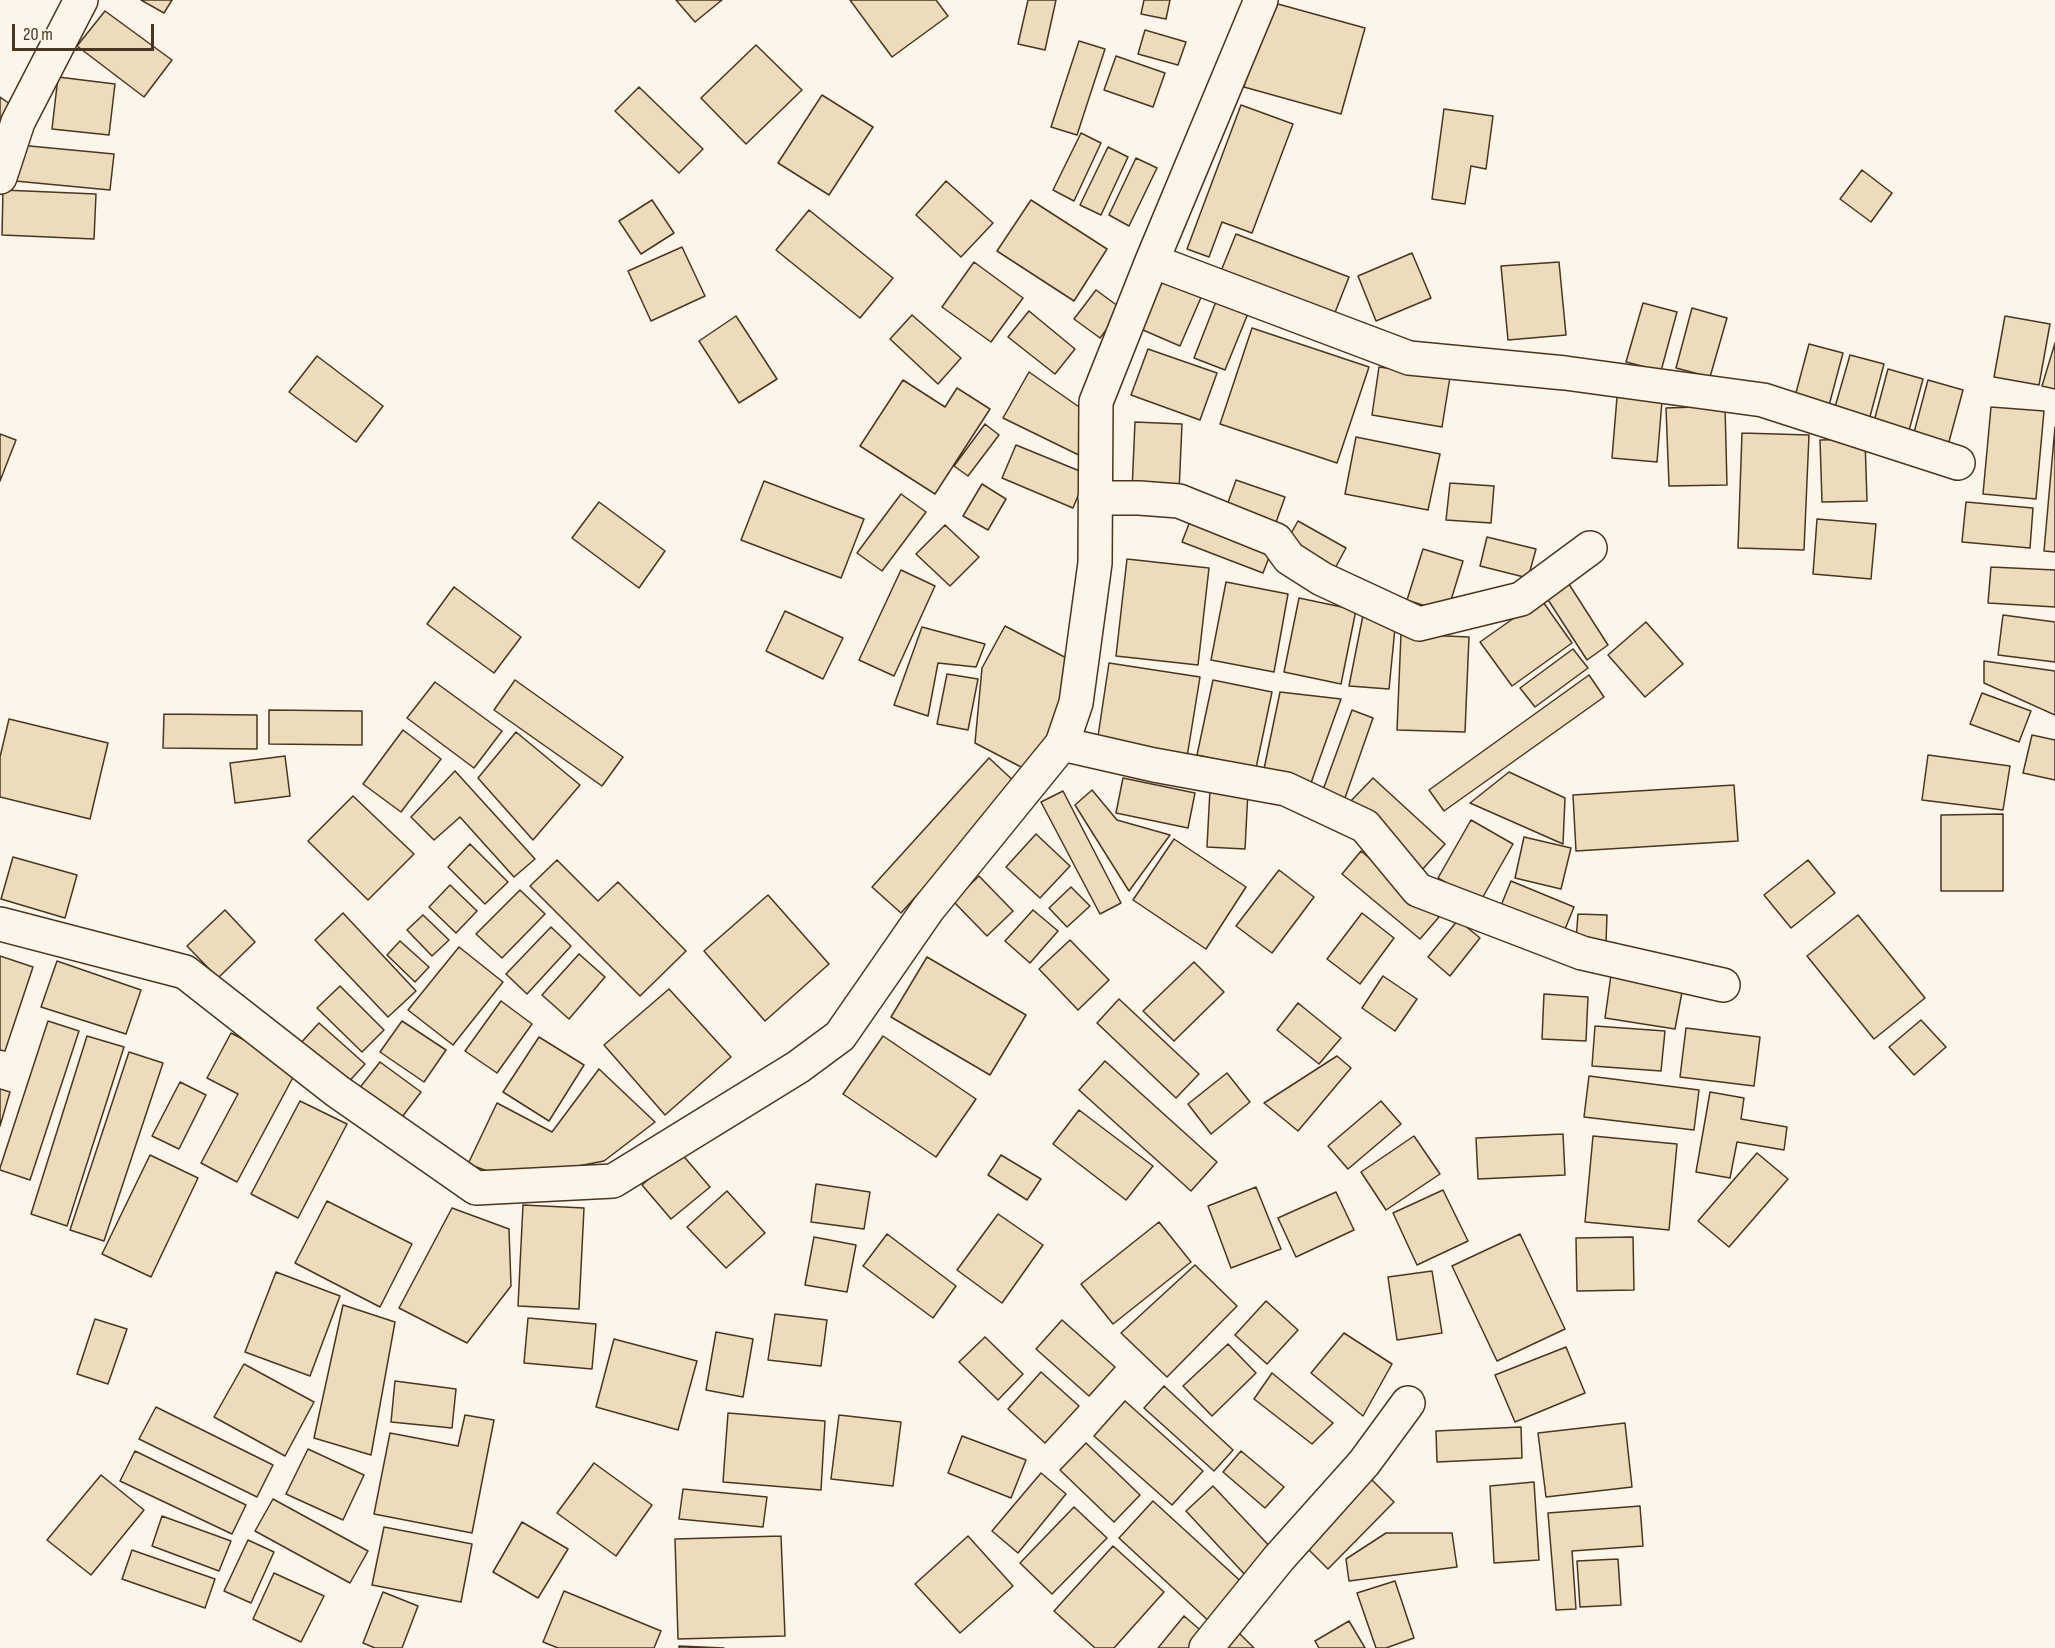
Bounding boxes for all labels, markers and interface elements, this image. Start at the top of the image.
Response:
scale bar [15,12,158,50]
text: 20 m [23,24,53,45]

